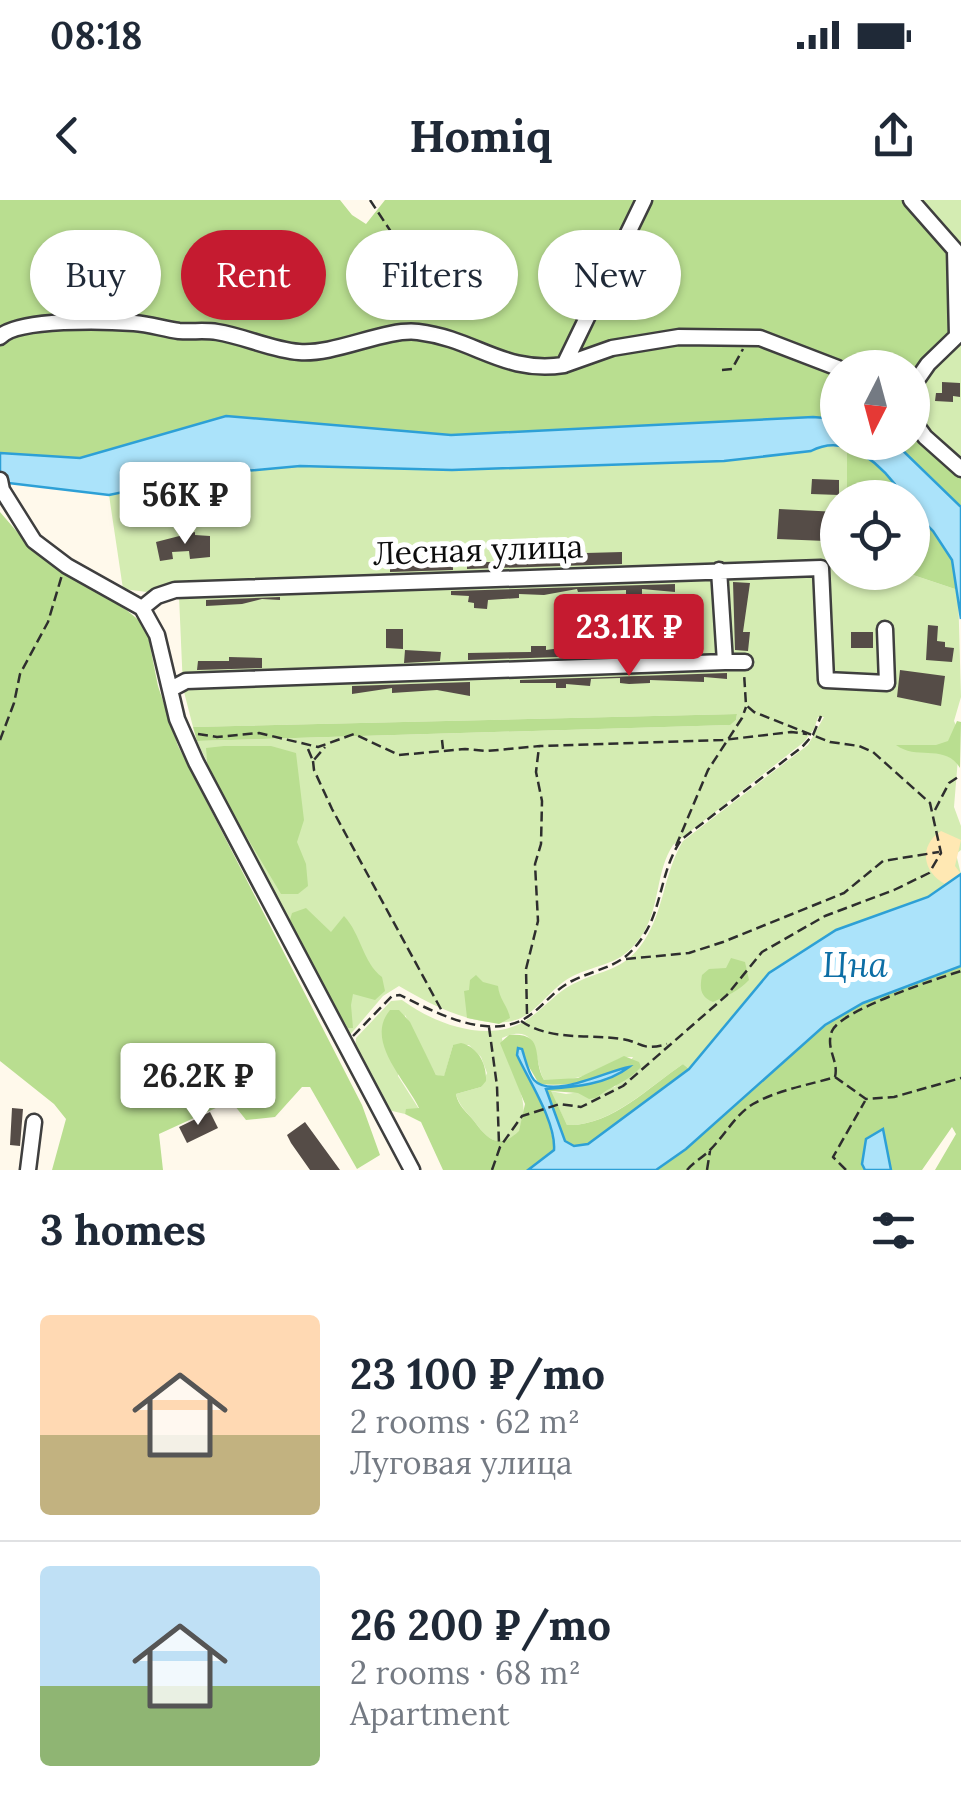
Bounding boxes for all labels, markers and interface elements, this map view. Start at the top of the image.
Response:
text: 08:18 [50,11,143,59]
text: Homiq [409,107,552,164]
icon: back [40,108,95,163]
icon: share [866,108,921,163]
chip: Buy [30,230,161,320]
chip: Rent [181,230,326,320]
chip: Filters [346,230,518,320]
chip: New [538,230,681,320]
north arrow [820,350,930,460]
map controls [820,350,930,590]
pin: 56K ₽ [115,462,255,547]
text: 56K ₽ [142,474,228,515]
button: locate [820,480,930,590]
street label: Лесная улица [372,525,584,574]
pin: 23.1K ₽ [537,594,721,679]
text: 23.1K ₽ [576,606,682,647]
water label: Цна [822,942,889,987]
pin: 26.2K ₽ [106,1043,290,1128]
text: 26.2K ₽ [143,1055,253,1096]
text: 3 homes [40,1203,206,1257]
icon: filters [866,1203,921,1258]
text: 23 100 ₽/mo [350,1347,605,1401]
icon: home [120,1355,240,1475]
text: 2 rooms · 62 m² [350,1401,580,1442]
text: Луговая улица [350,1442,573,1483]
text: 26 200 ₽/mo [350,1598,611,1652]
icon: home [120,1606,240,1726]
text: 2 rooms · 68 m² [350,1652,581,1693]
text: Apartment [350,1693,510,1734]

